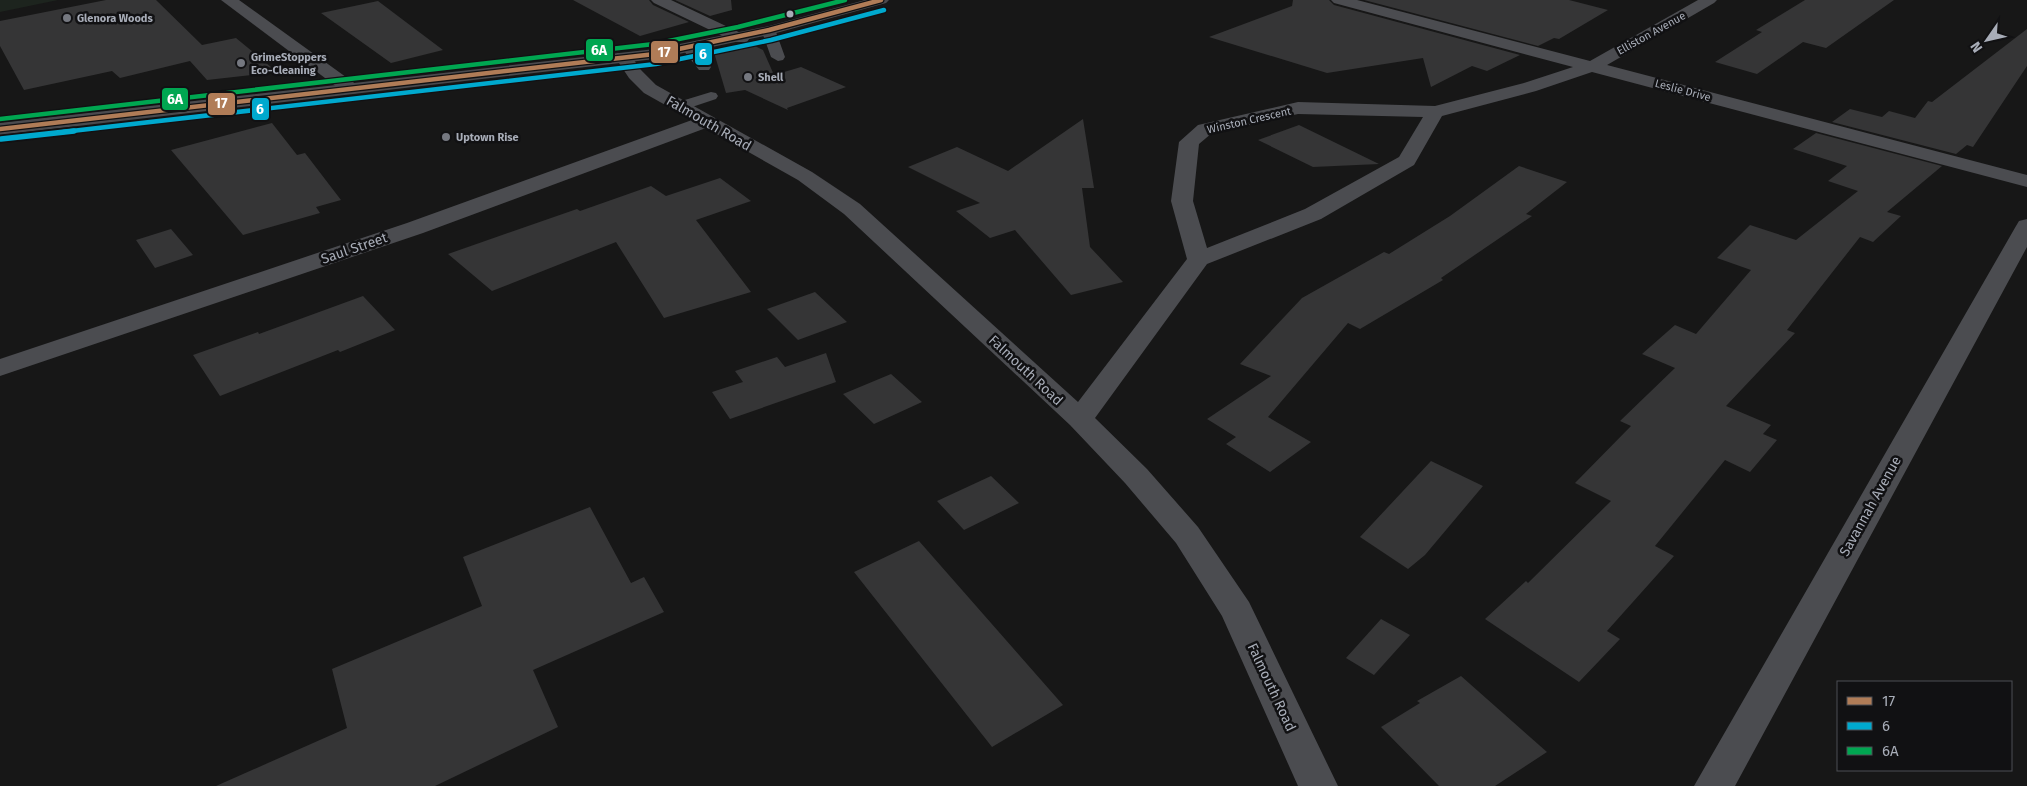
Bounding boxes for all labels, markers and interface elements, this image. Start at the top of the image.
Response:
unlabelled marker [785,9,795,19]
street label: Elliston Avenue [1615,9,1688,58]
marker: Glenora Woods [61,12,73,24]
place label: Glenora Woods [77,12,153,25]
north arrow [1962,15,2012,65]
line badge: 6A [585,38,614,62]
text: N [1967,38,1986,56]
line badge: 17 [650,40,679,64]
text: 6A [591,42,608,59]
line badge: 6 [694,42,713,66]
text: 17 [657,44,671,61]
text: 6 [699,46,707,63]
place label: GrimeStoppers Eco-Cleaning [251,51,327,77]
marker: GrimeStoppers Eco-Cleaning [235,57,247,69]
marker: Shell [742,71,754,83]
place label: Shell [758,71,784,84]
street label: Leslie Drive [1653,77,1712,104]
line badge: 6A [161,87,189,111]
text: 6A [167,91,184,108]
line badge: 17 [207,92,236,116]
street label: Falmouth Road [663,92,754,155]
text: 17 [214,95,228,112]
line badge: 6 [251,97,270,121]
text: 6 [256,101,264,118]
street label: Winston Crescent [1206,104,1292,136]
marker: Uptown Rise [440,131,452,143]
place label: Uptown Rise [456,131,519,144]
street label: Saul Street [319,229,391,268]
street label: Falmouth Road [985,332,1066,409]
street label: Savannah Avenue [1836,453,1905,559]
street label: Falmouth Road [1244,640,1299,734]
legend [1837,681,2012,771]
text: 17 [1882,692,1895,710]
text: 6 [1882,717,1890,735]
text: 6A [1882,742,1899,760]

